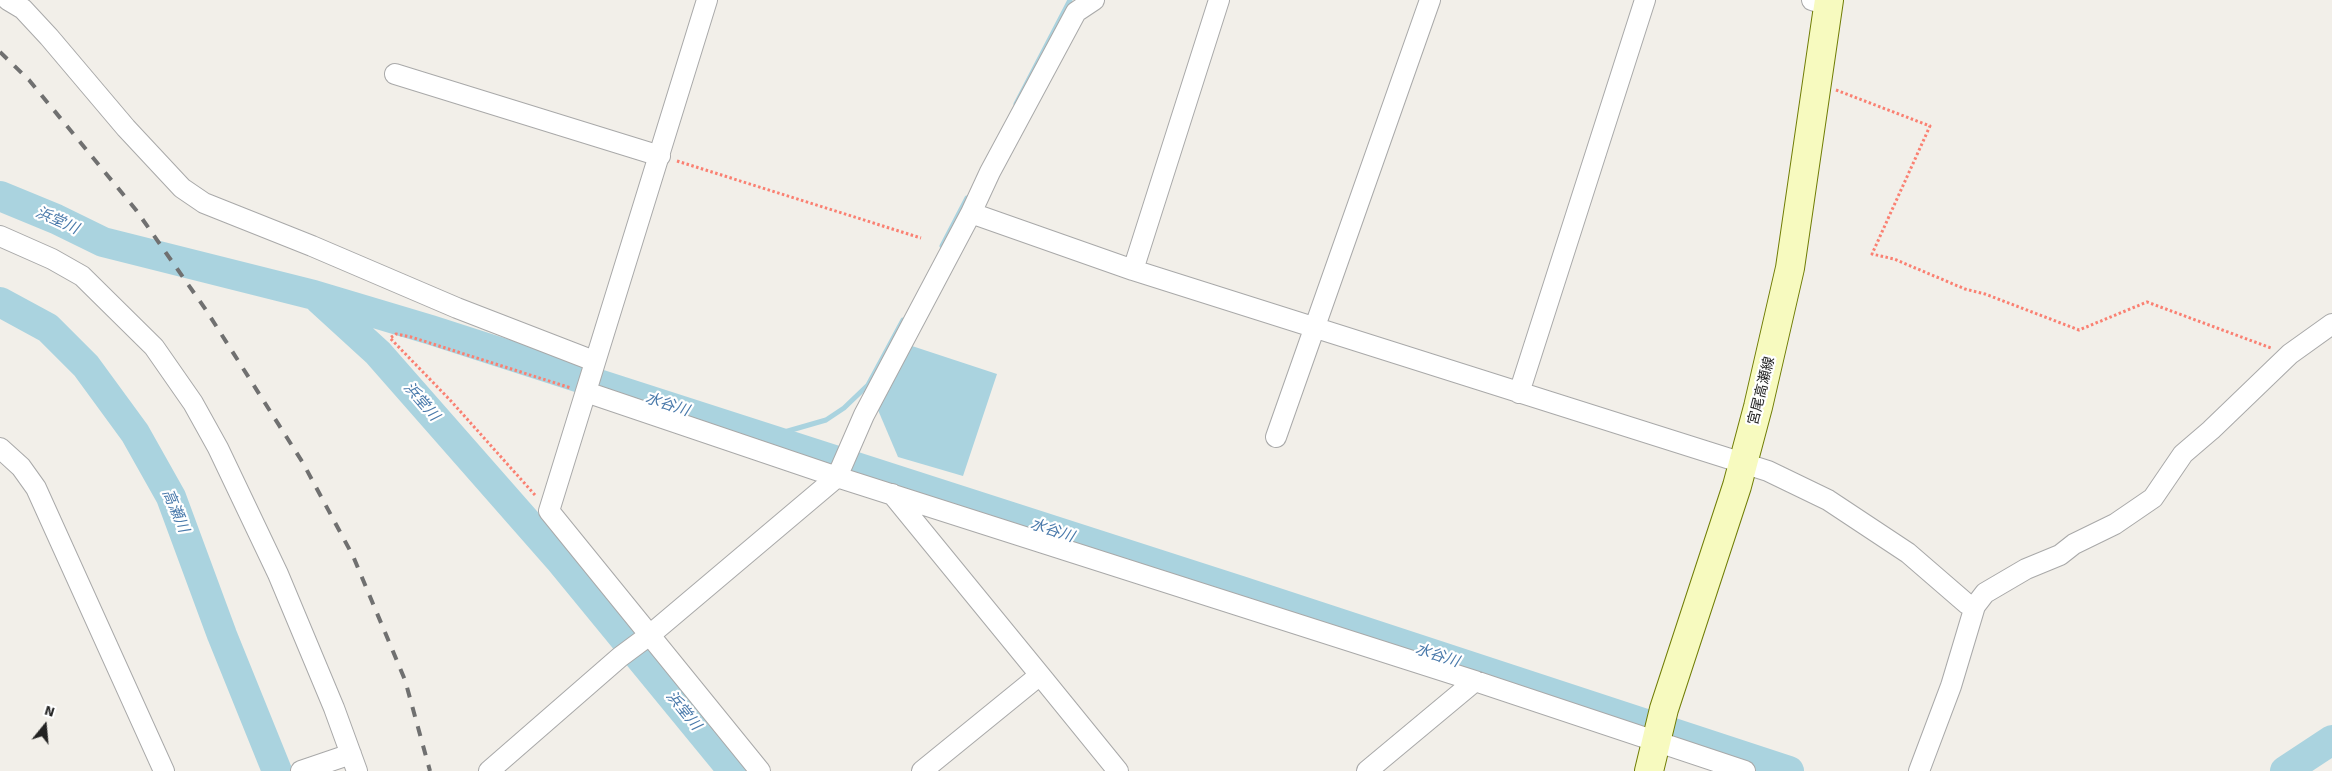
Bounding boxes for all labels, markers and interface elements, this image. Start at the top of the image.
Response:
water label: 浜堂川 [33,204,81,238]
street label: 宮尾高瀬線 [1745,355,1779,427]
water label: 浜堂川 [399,379,443,425]
water label: 水谷川 [643,389,691,421]
water label: 高瀬川 [158,487,192,535]
water label: 水谷川 [1028,515,1076,547]
water label: 水谷川 [1413,640,1461,672]
water label: 浜堂川 [662,688,704,734]
north arrow [20,701,70,751]
text: N [42,702,57,721]

